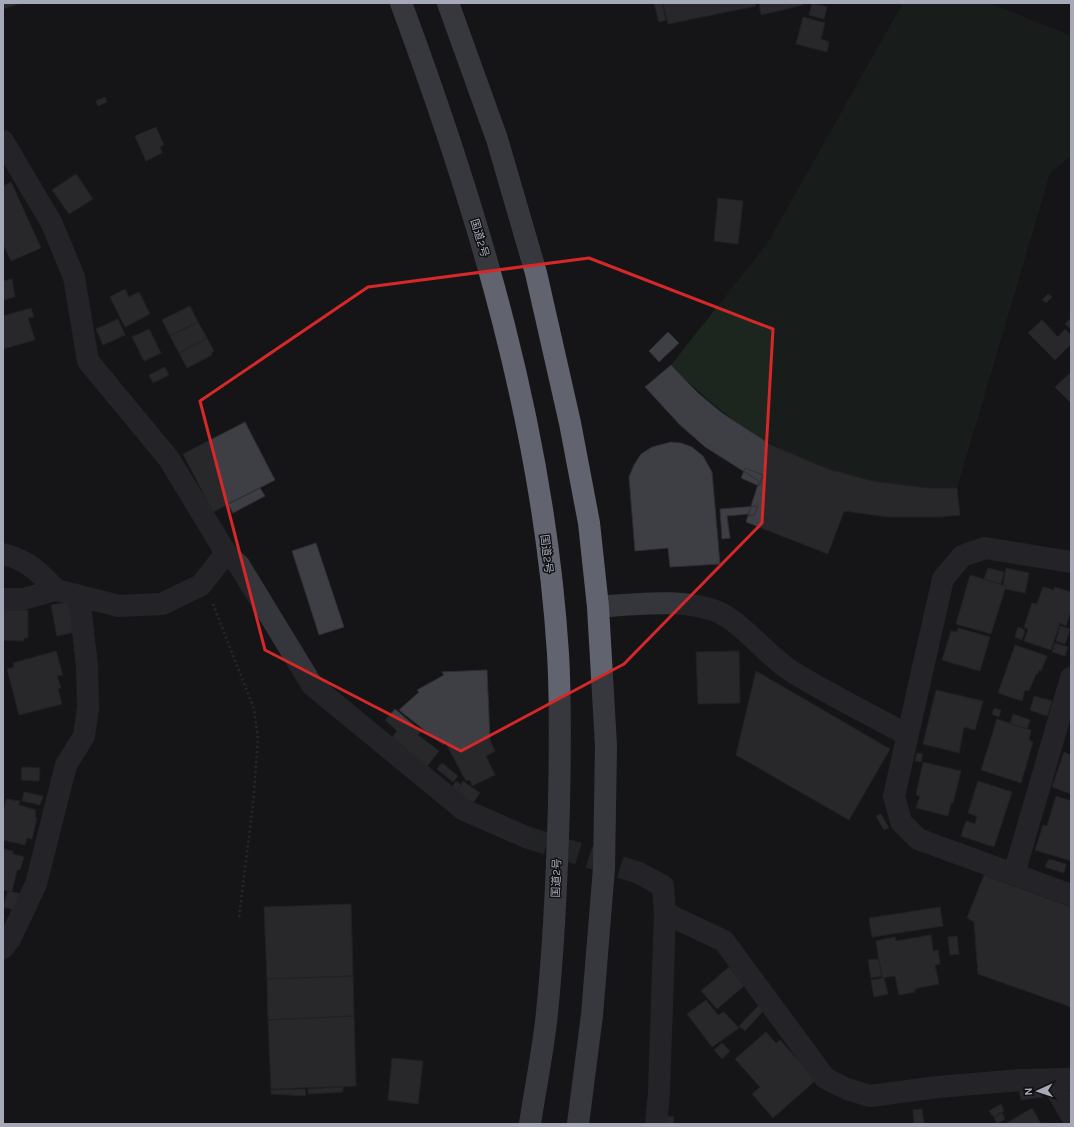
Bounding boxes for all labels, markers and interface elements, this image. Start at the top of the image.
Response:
street label: 国道2号 [468,217,491,259]
street label: 国道2号 [538,534,555,574]
street label: 国道2号 [549,858,564,898]
north arrow [1018,1071,1058,1111]
text: N [1022,1087,1035,1096]

